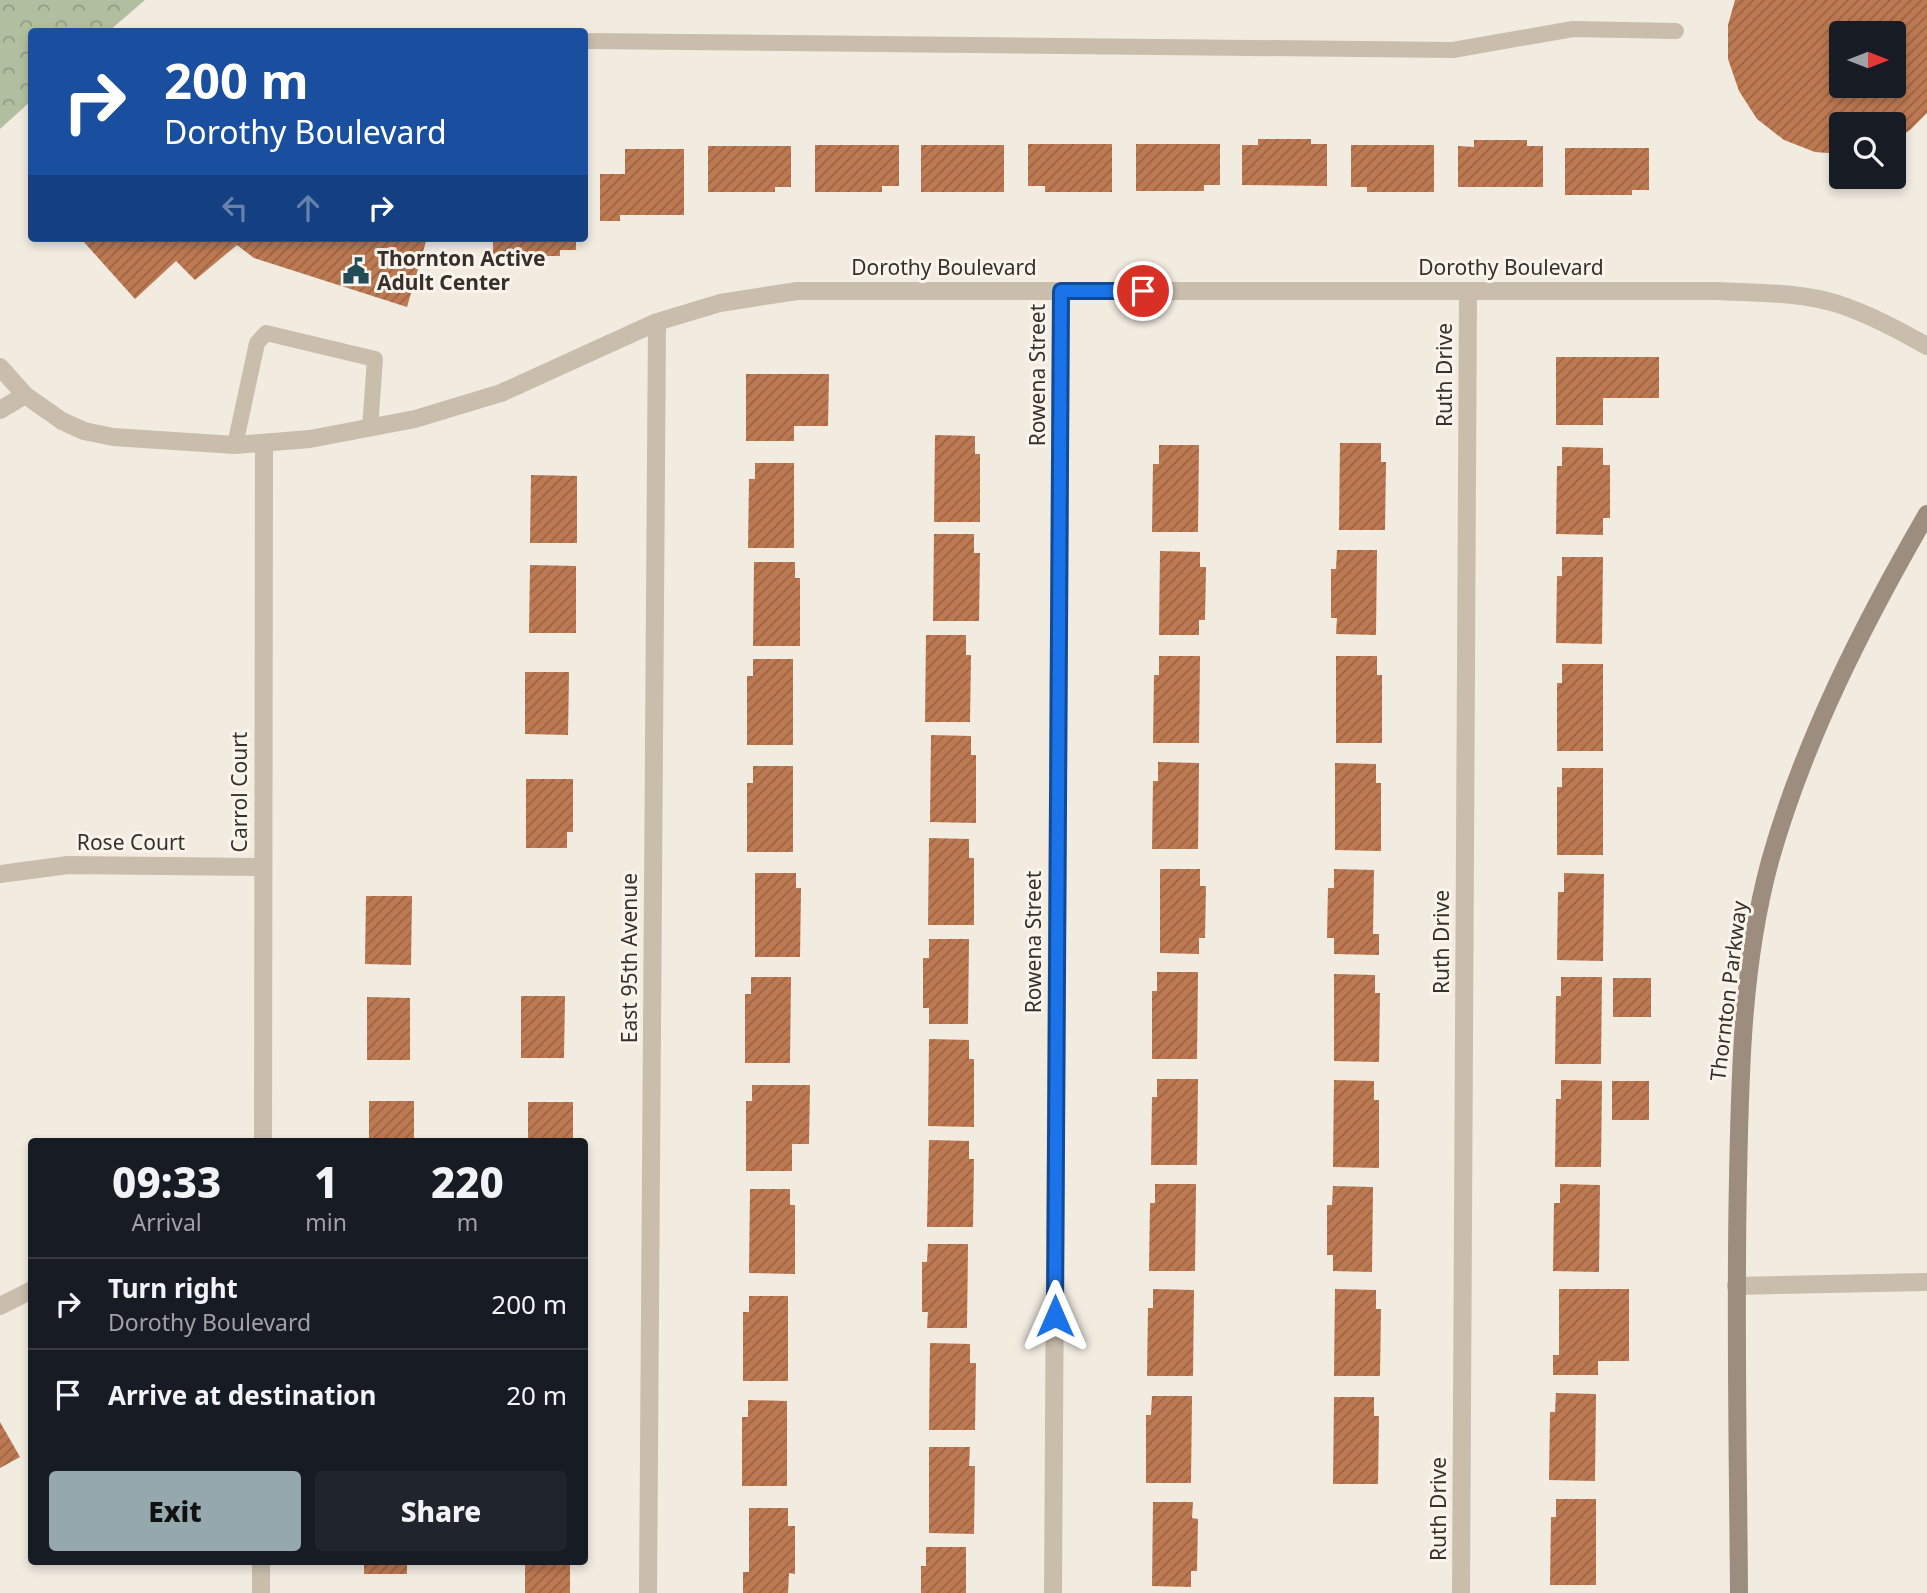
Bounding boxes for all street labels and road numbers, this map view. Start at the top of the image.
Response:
street label: Dorothy Boulevard [851,253,1037,281]
street label: Dorothy Boulevard [1418,253,1604,281]
street label: Rowena Street [1023,303,1051,446]
street label: Ruth Drive [1430,323,1458,427]
street label: Carrol Court [225,731,253,852]
street label: Rose Court [77,828,186,856]
street label: Rowena Street [1019,870,1047,1013]
street label: East 95th Avenue [615,873,643,1043]
street label: Ruth Drive [1427,890,1455,994]
street label: Thornton Parkway [1703,899,1753,1082]
street label: Ruth Drive [1424,1457,1452,1561]

